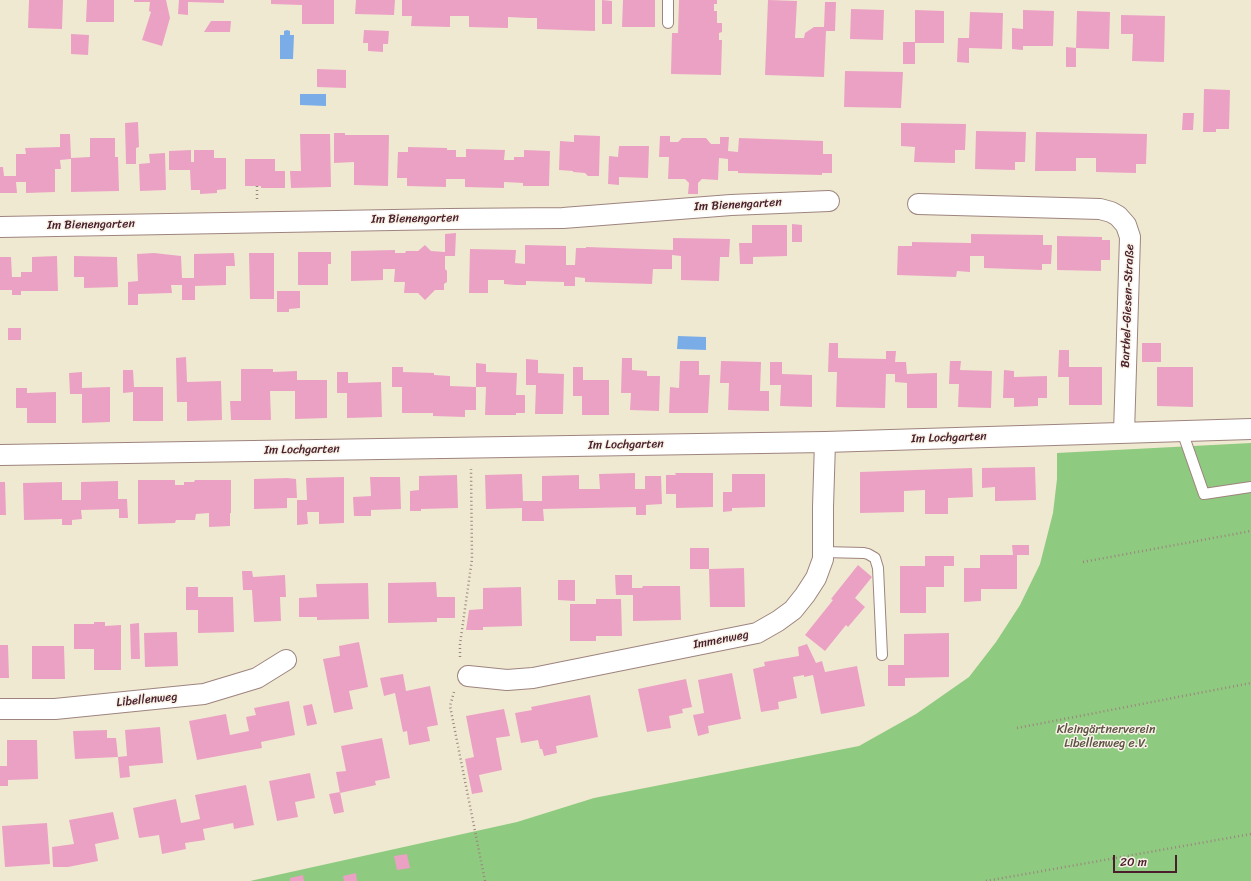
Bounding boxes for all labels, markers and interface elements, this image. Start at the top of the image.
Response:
street label: Im Bienengarten [694,196,782,214]
street label: Im Bienengarten [371,211,459,227]
street label: Im Bienengarten [47,217,135,233]
street label: Barthel-Giesen-Straße [1119,244,1137,368]
street label: Im Lochgarten [911,429,987,447]
street label: Im Lochgarten [588,437,664,453]
street label: Im Lochgarten [264,442,340,458]
street label: Immenweg [692,628,750,652]
street label: Libellenweg [116,690,178,710]
park label: Kleingärtnerverein Libellenweg e.V. [1057,723,1155,751]
scale bar [1115,847,1179,873]
text: 20 m [1120,851,1147,873]

